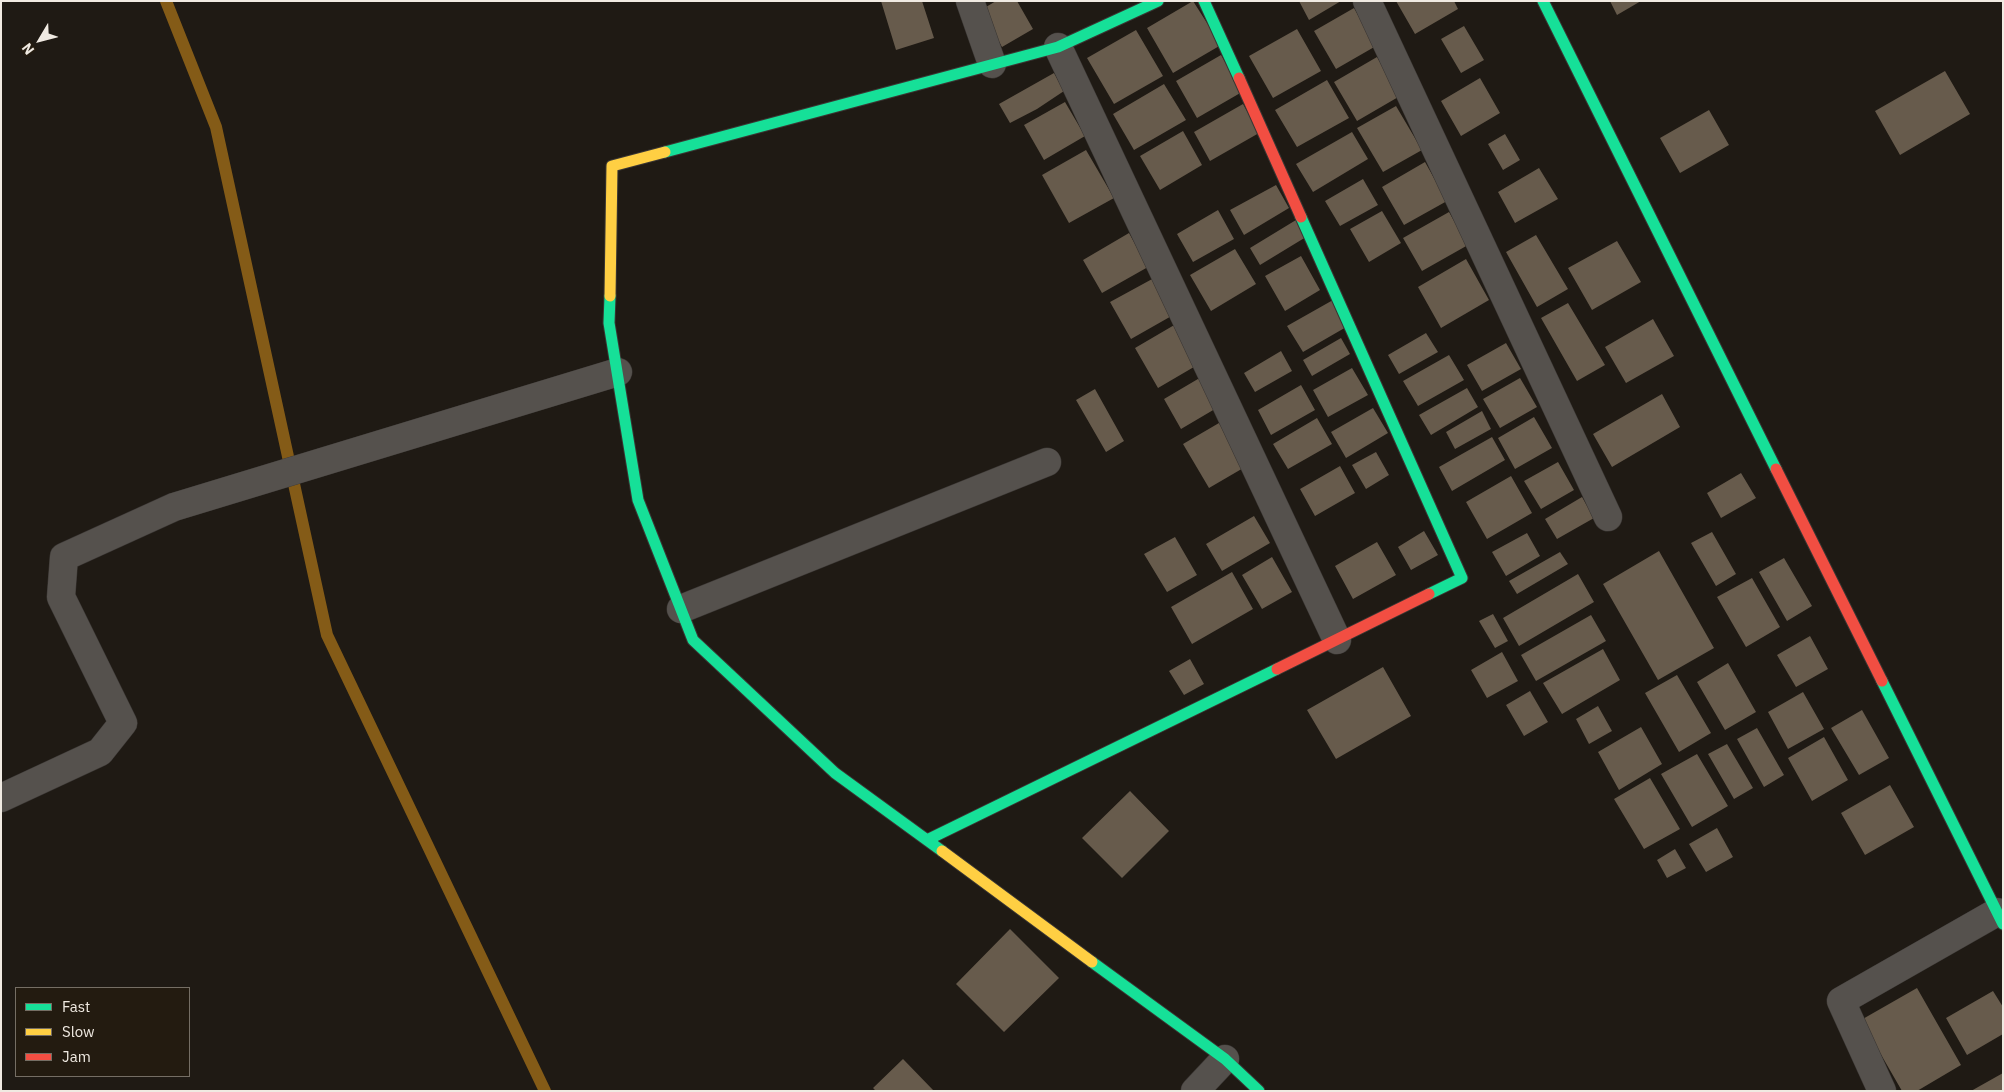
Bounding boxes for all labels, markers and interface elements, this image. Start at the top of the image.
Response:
north arrow [15,15,65,65]
text: N [18,40,38,58]
legend [15,987,190,1077]
text: Fast [62,997,90,1016]
text: Slow [62,1022,95,1041]
text: Jam [62,1047,91,1066]

